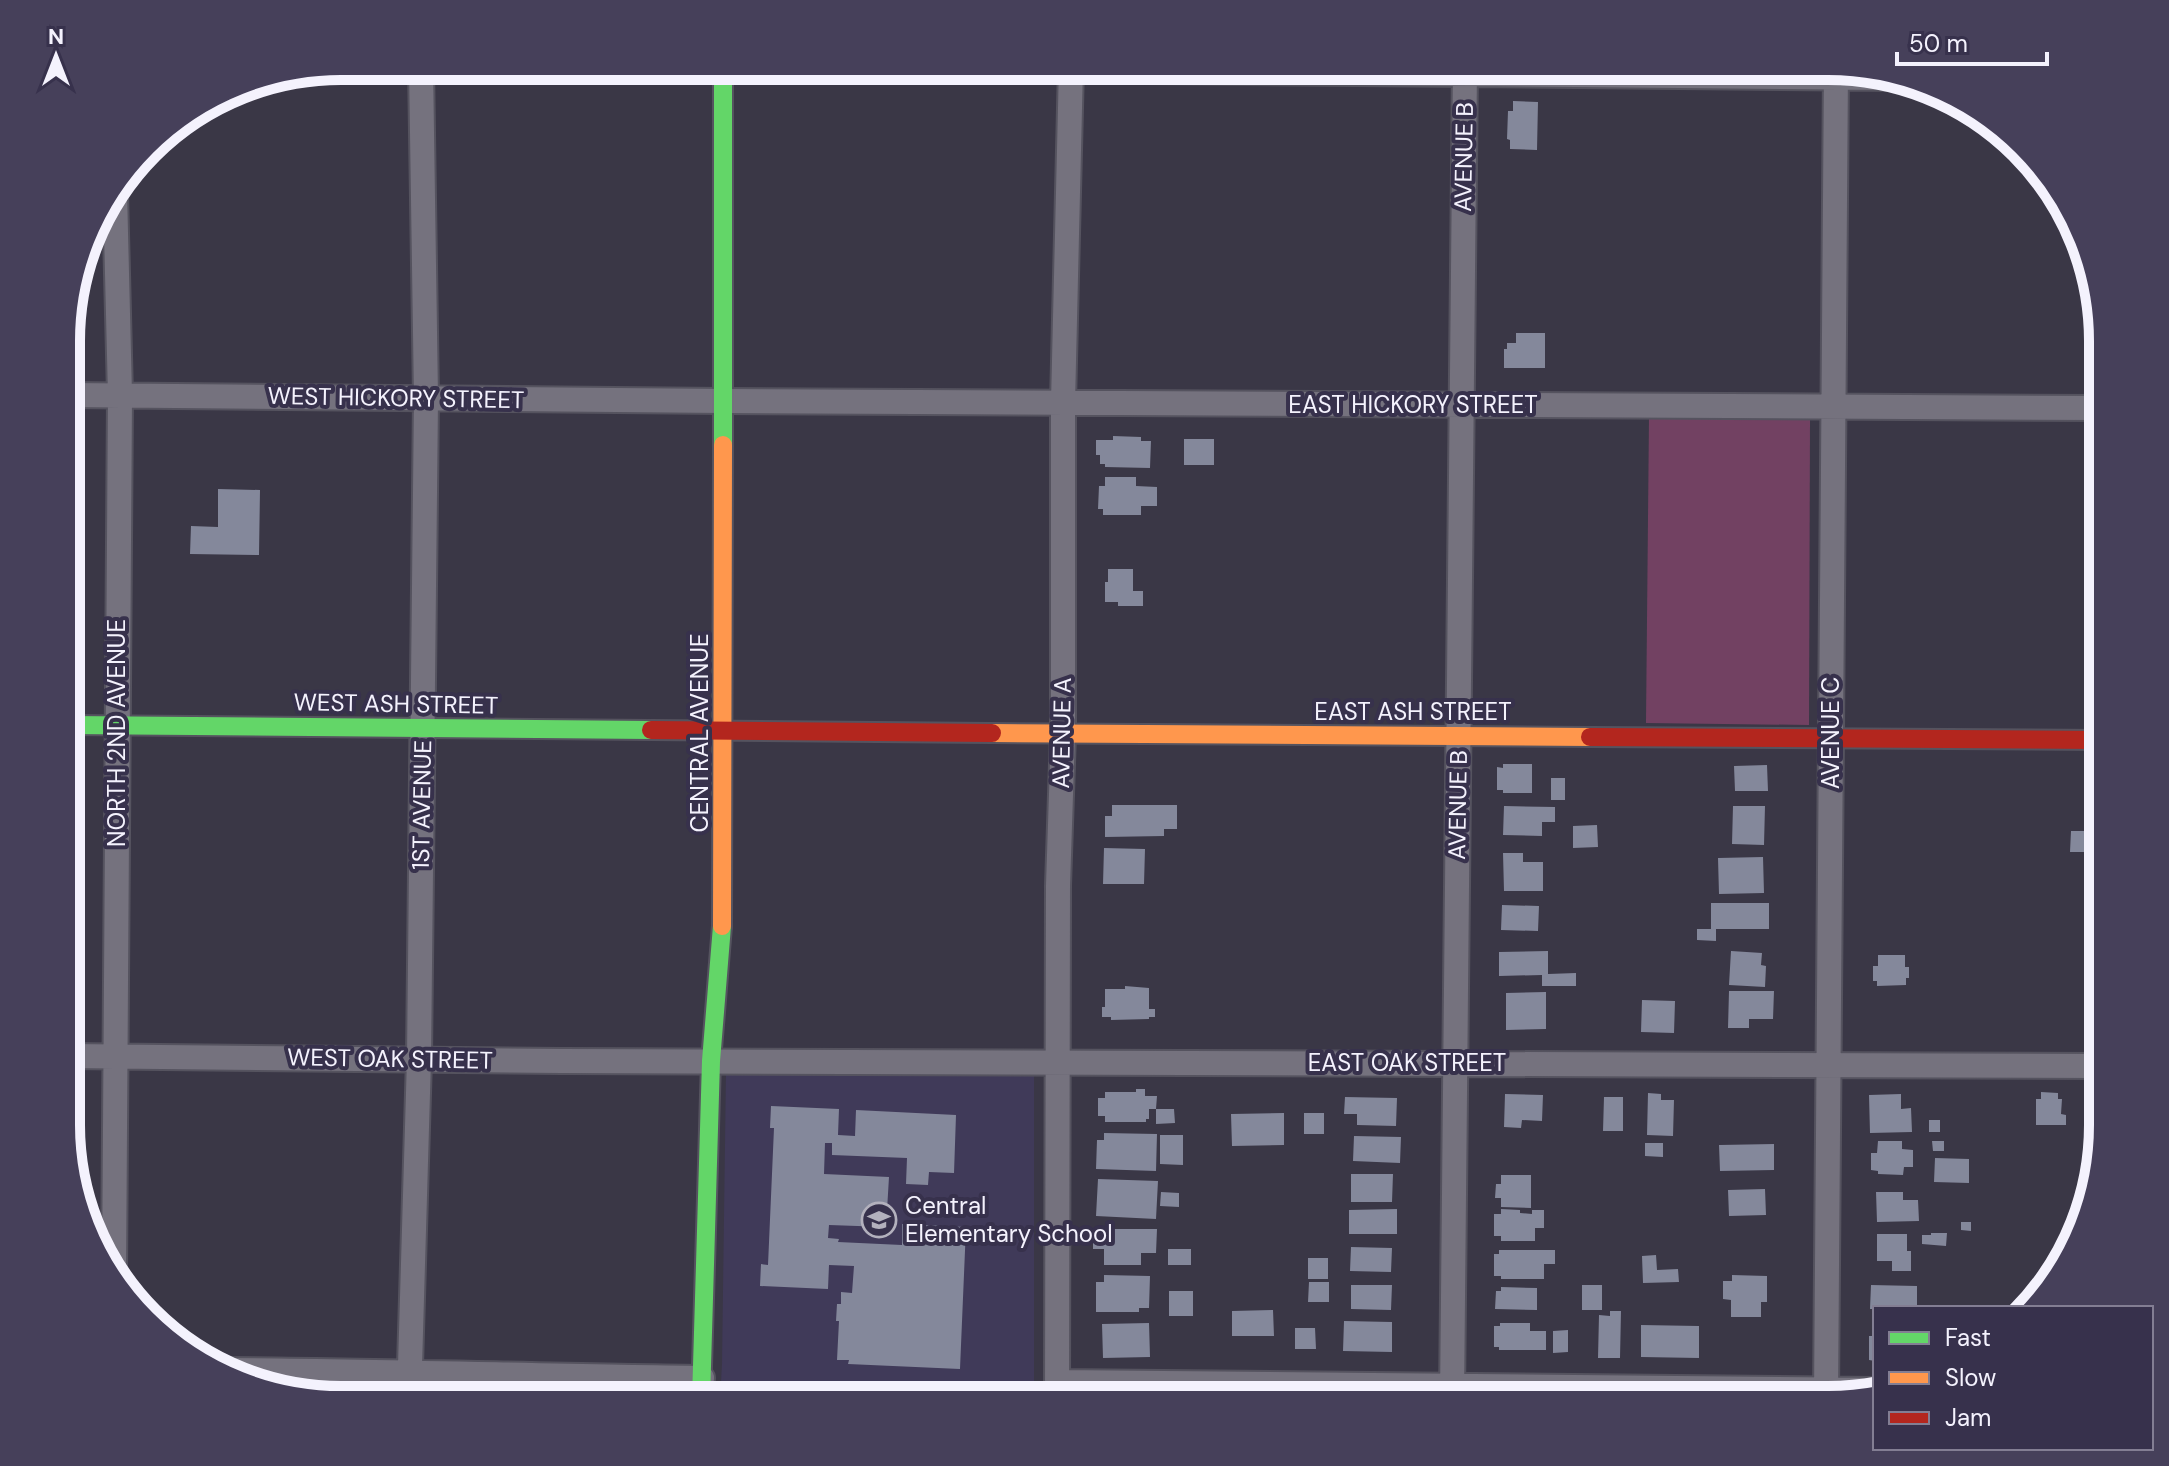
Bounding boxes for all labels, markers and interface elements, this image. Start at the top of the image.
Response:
north arrow [16,16,96,96]
scale bar [1897,16,2047,66]
text: N [48,22,64,51]
text: 50 m [1909,28,1968,59]
street label: AVENUE B [1447,102,1480,212]
street label: WEST HICKORY STREET [267,380,525,415]
street label: EAST HICKORY STREET [1288,389,1538,420]
street label: NORTH 2ND AVENUE [101,619,132,847]
street label: CENTRAL AVENUE [684,633,715,833]
street label: AVENUE A [1045,677,1078,789]
street label: AVENUE C [1815,677,1846,789]
street label: WEST ASH STREET [293,686,499,721]
street label: EAST ASH STREET [1314,696,1512,727]
street label: 1ST AVENUE [405,740,438,870]
street label: AVENUE B [1441,750,1474,860]
street label: WEST OAK STREET [287,1041,493,1076]
street label: EAST OAK STREET [1308,1047,1506,1078]
place label: Central Elementary School [905,1190,1113,1249]
school or university icon: Central Elementary School [860,1201,898,1239]
legend [1873,1306,2153,1450]
text: Fast [1945,1322,1991,1353]
text: Slow [1945,1362,1996,1393]
text: Jam [1945,1402,1991,1433]

